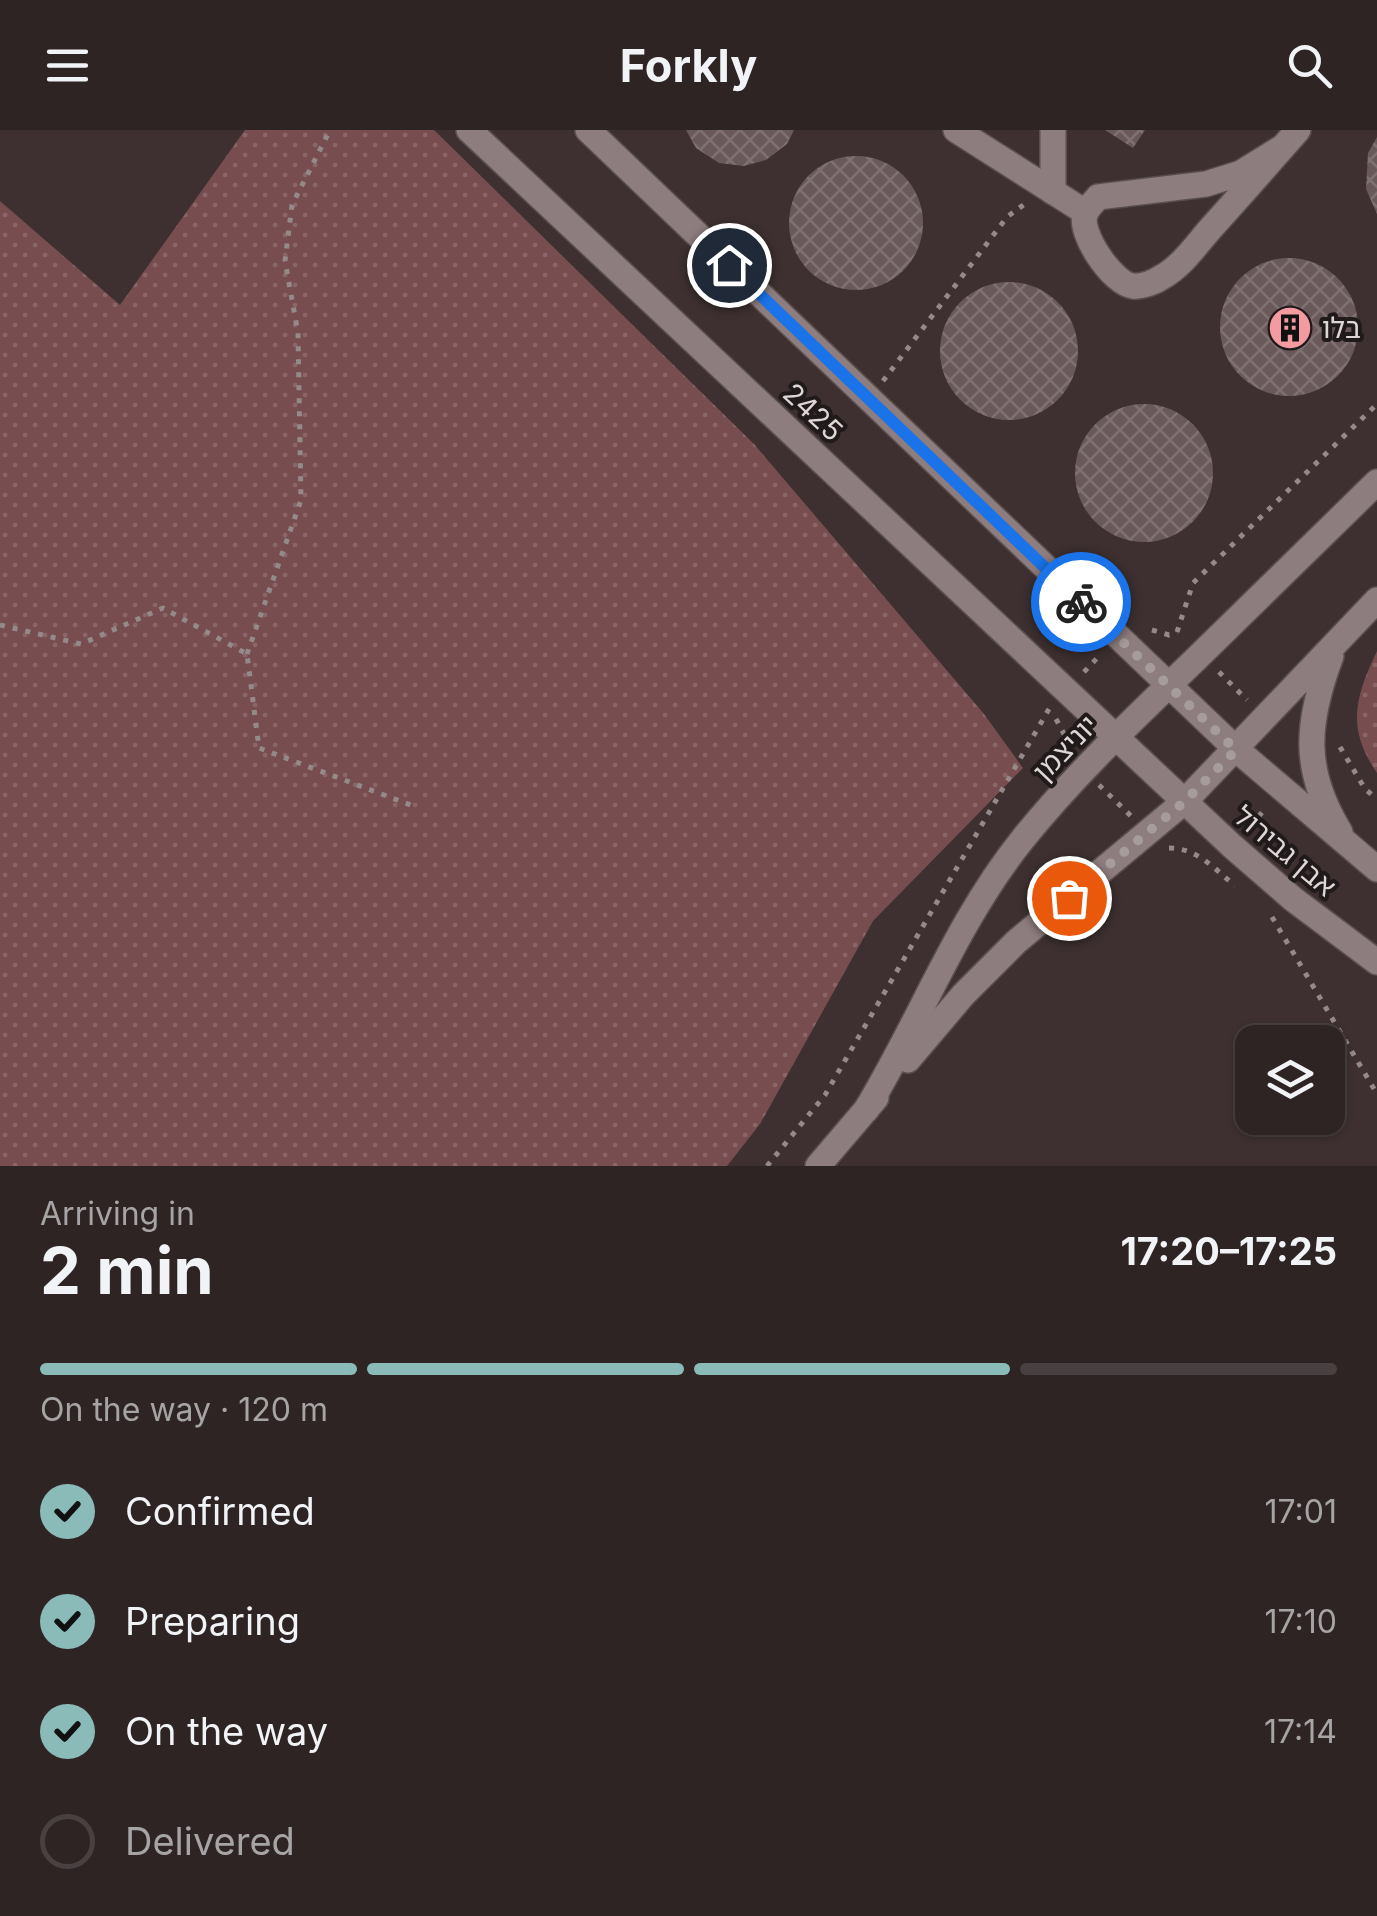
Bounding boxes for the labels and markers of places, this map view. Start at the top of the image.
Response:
pin [687,223,772,308]
building icon: בלו [1267,305,1313,351]
place label: בלו [1322,311,1361,345]
pin [1027,856,1112,941]

